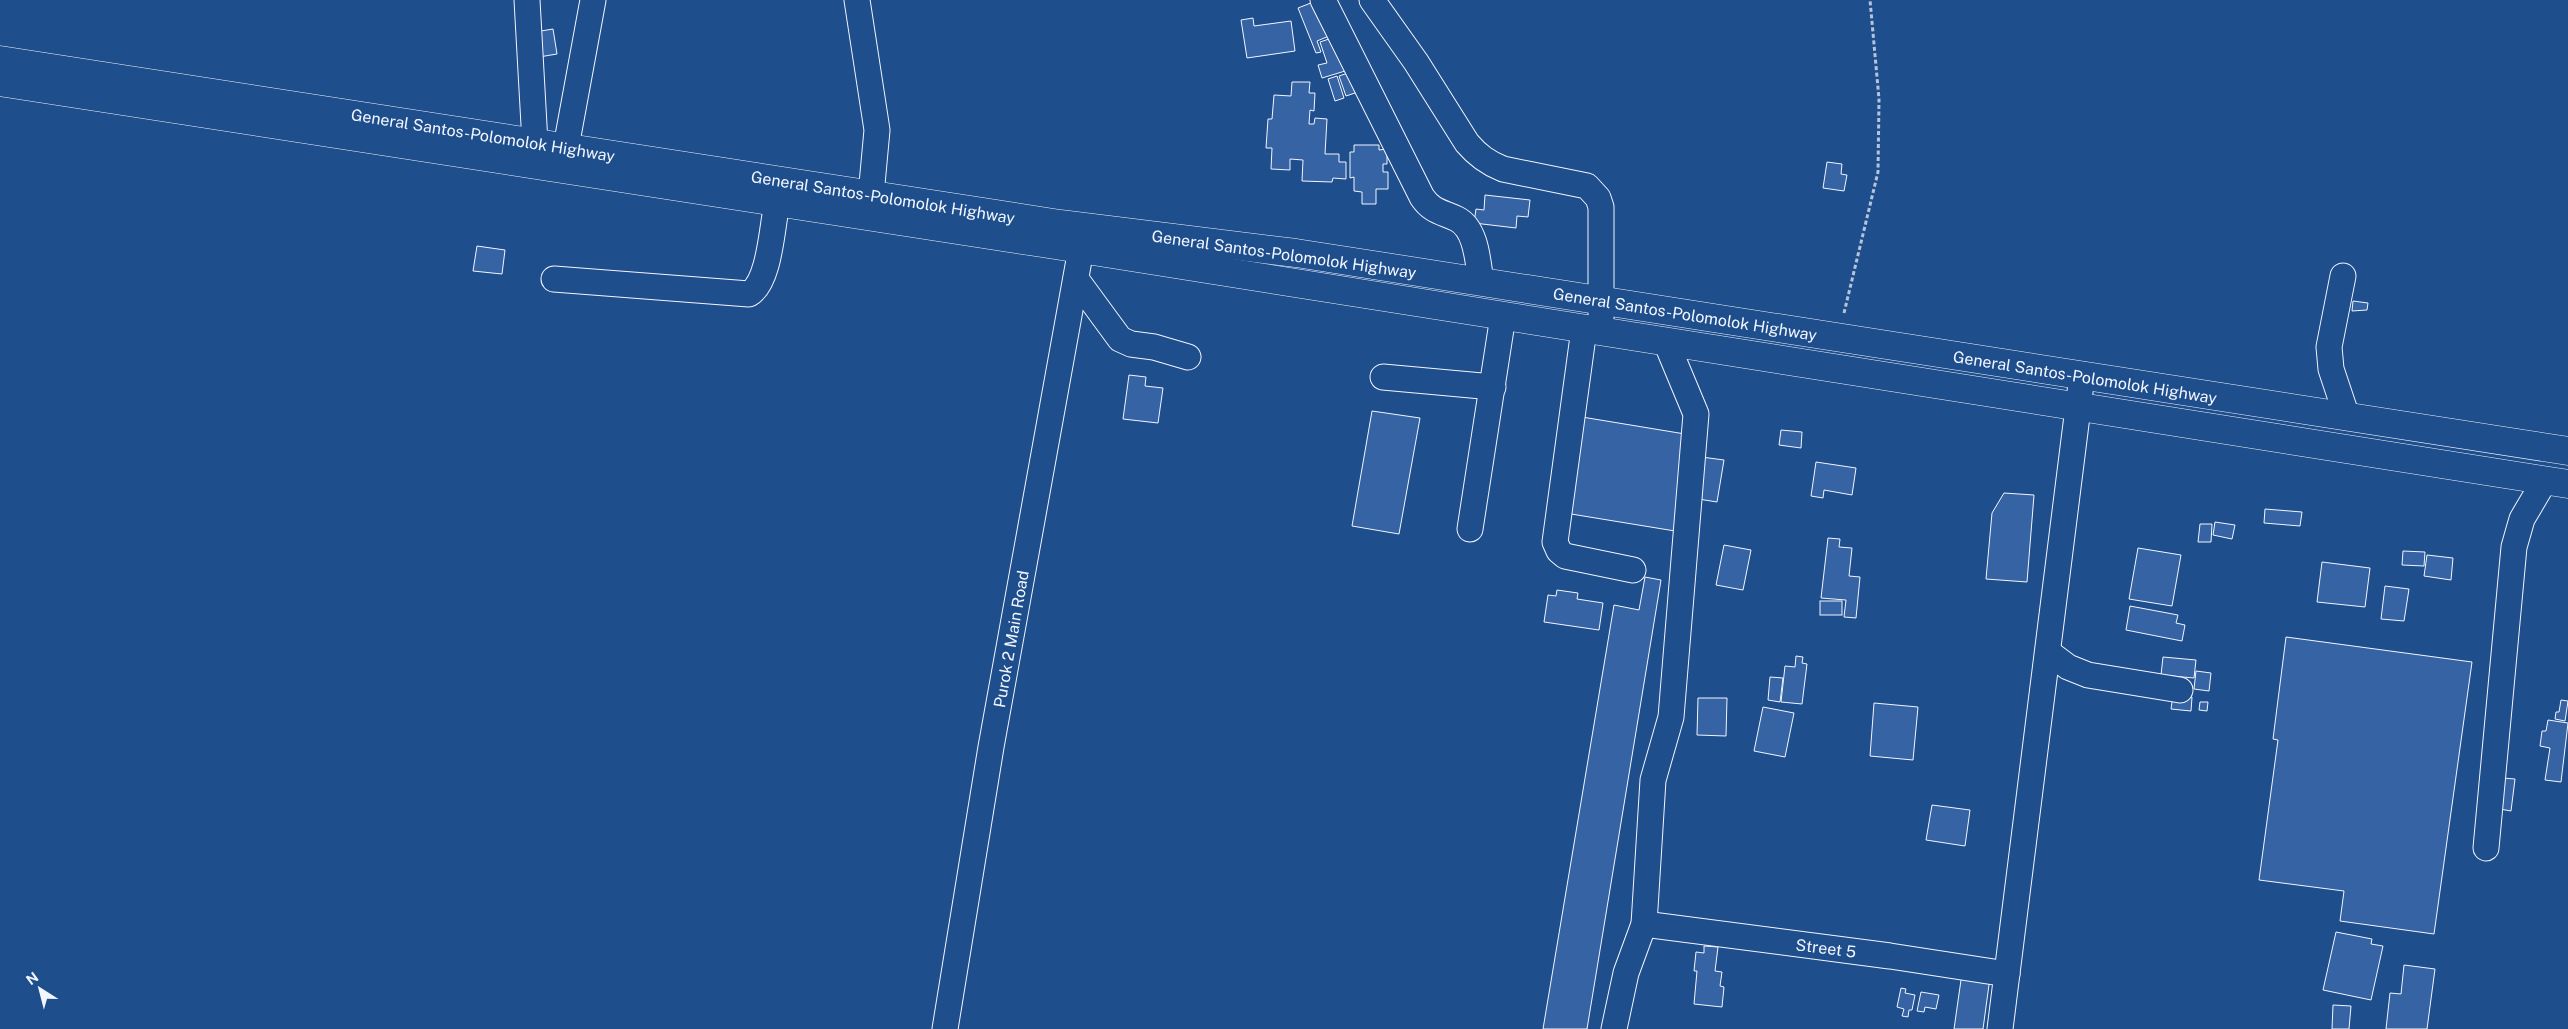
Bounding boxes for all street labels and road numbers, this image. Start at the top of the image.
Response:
street label: General Santos-Polomolok Highway [350,105,617,166]
street label: General Santos-Polomolok Highway [750,167,1017,228]
street label: General Santos-Polomolok Highway [1150,226,1418,283]
street label: General Santos-Polomolok Highway [1552,284,1819,345]
street label: General Santos-Polomolok Highway [1952,347,2219,408]
street label: Purok 2 Main Road [990,569,1033,709]
street label: Street 5 [1795,935,1857,962]

